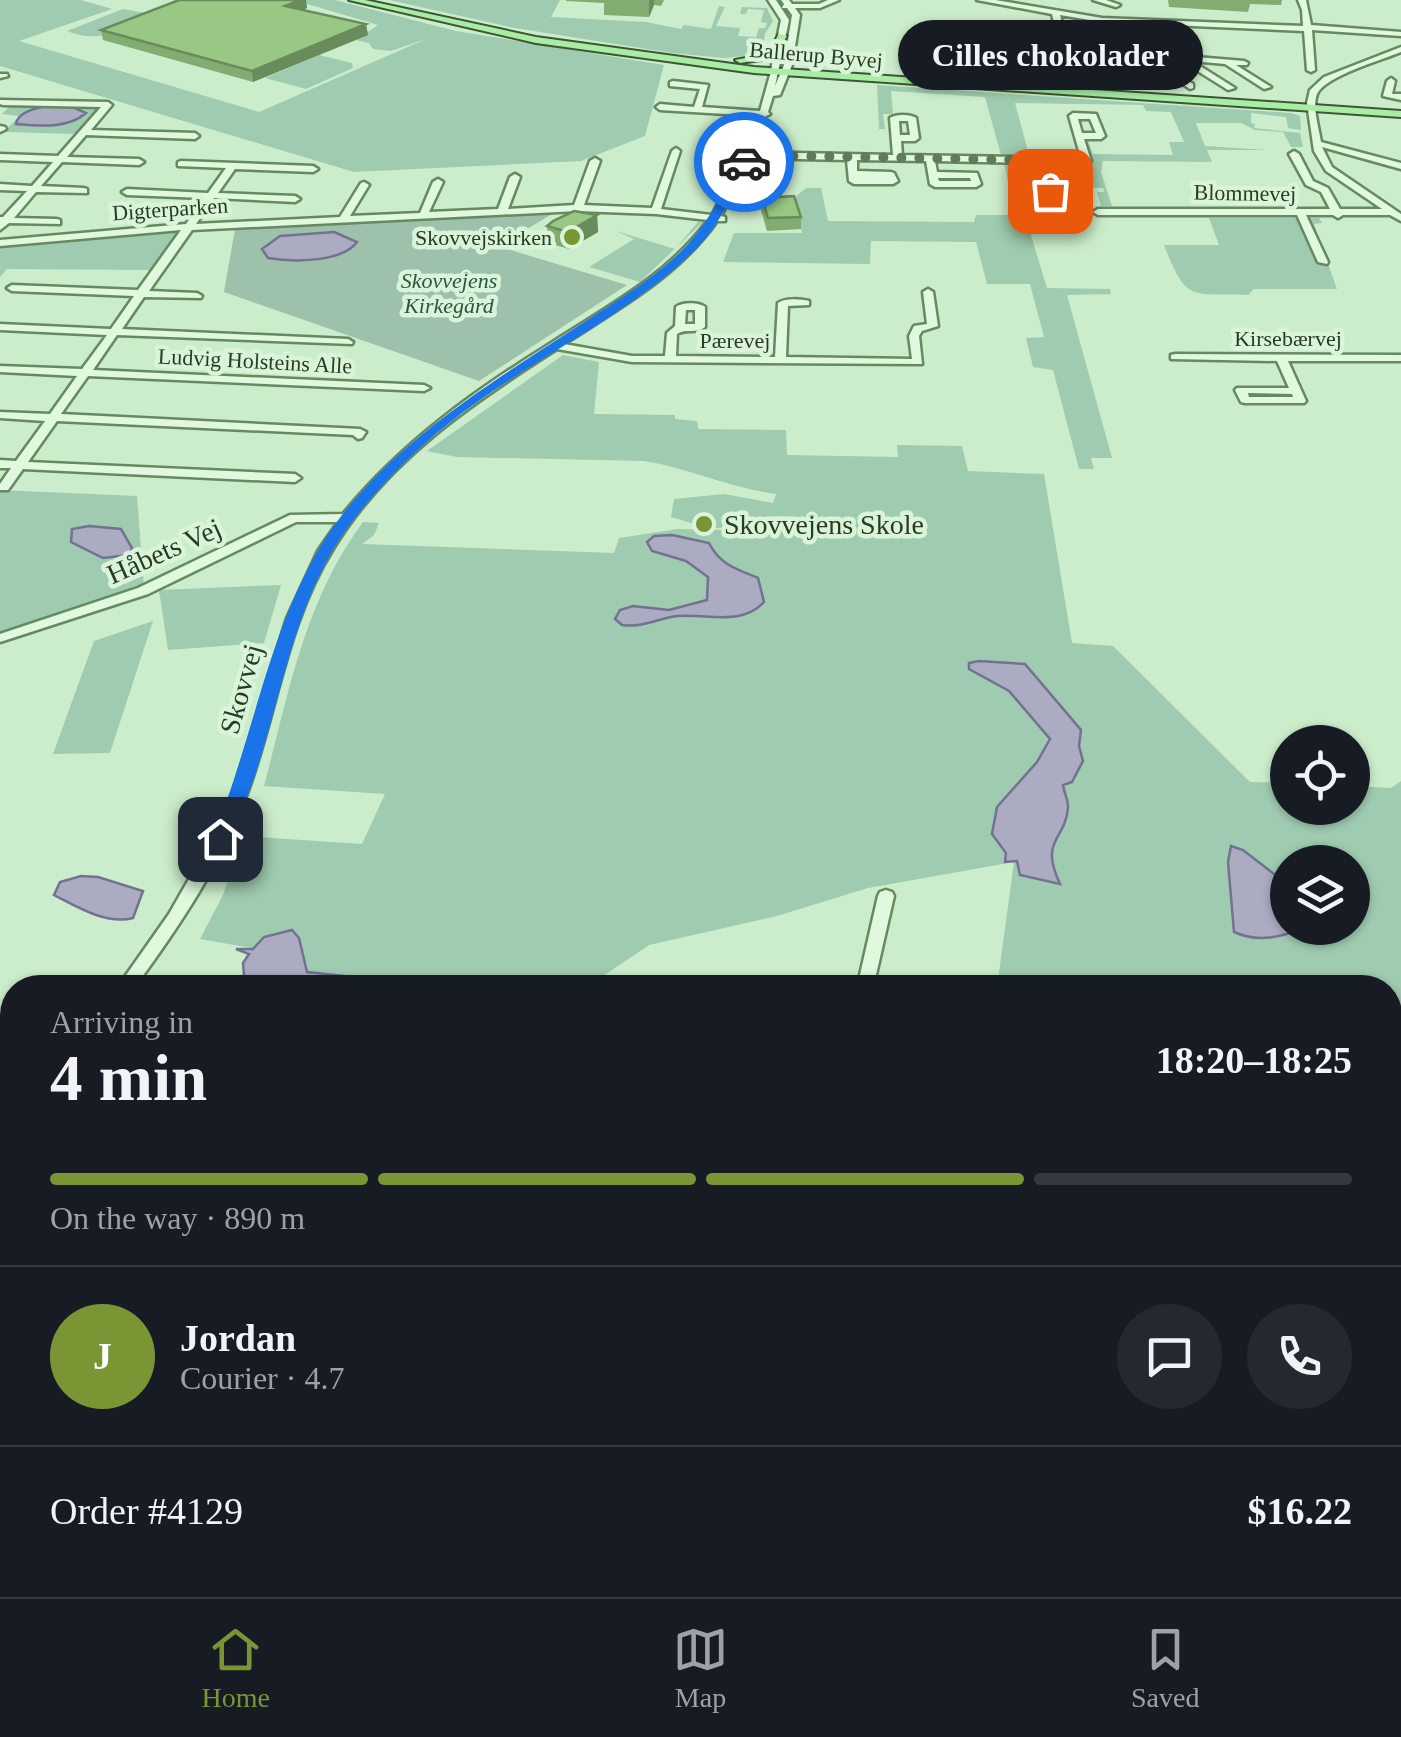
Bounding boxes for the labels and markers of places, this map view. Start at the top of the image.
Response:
callout: Cilles chokolader [898,21,1202,91]
pin [1008,149,1093,234]
place label: Skovvejskirken [415,225,552,250]
marker: Skovvejskirken [561,226,583,248]
place label: Skovvejens Skole [724,509,924,540]
marker: Skovvejens Skole [693,513,715,535]
pin [178,797,263,882]

